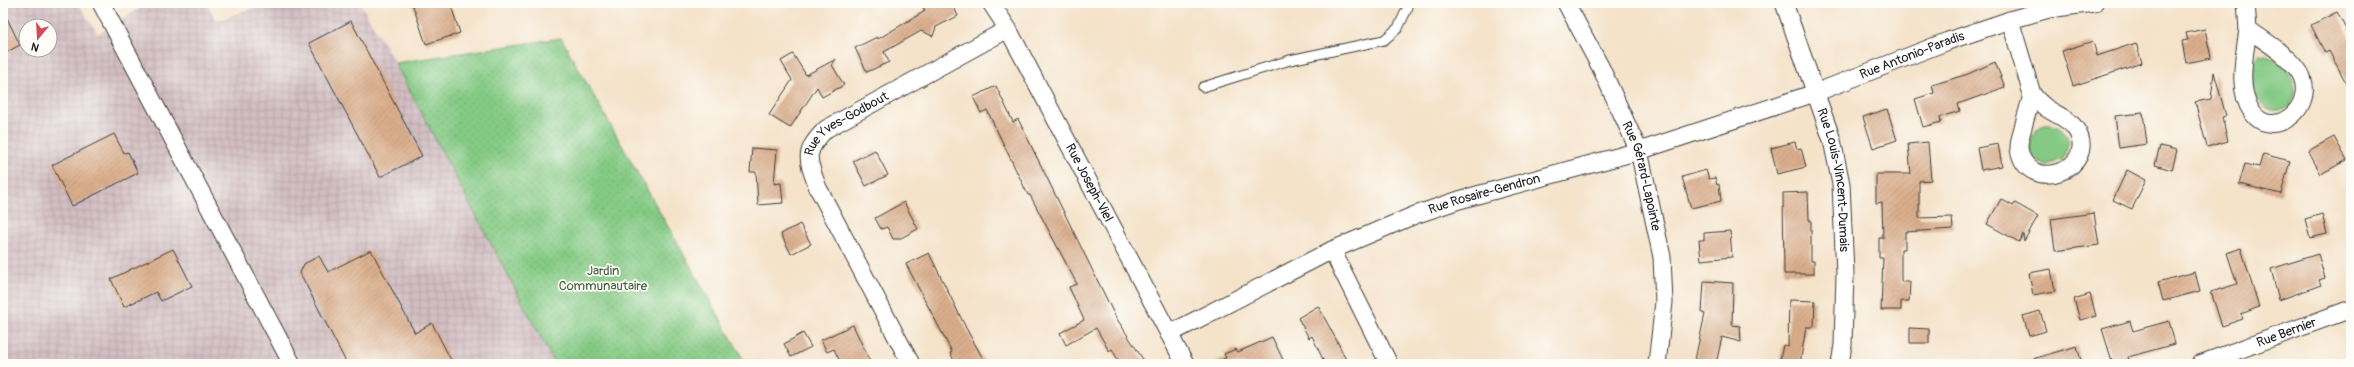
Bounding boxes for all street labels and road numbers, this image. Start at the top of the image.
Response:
street label: Rue Antonio-Paradis [1857,28,1967,83]
street label: Rue Yves-Godbout [801,88,892,157]
street label: Rue Louis-Vincent-Dumais [1814,106,1852,252]
street label: Rue Gérard-Lapointe [1618,119,1664,233]
street label: Rue Joseph-Viel [1062,141,1116,225]
street label: Rue Rosaire-Gendron [1426,170,1542,218]
street label: Rue Bernier [2254,314,2319,351]

